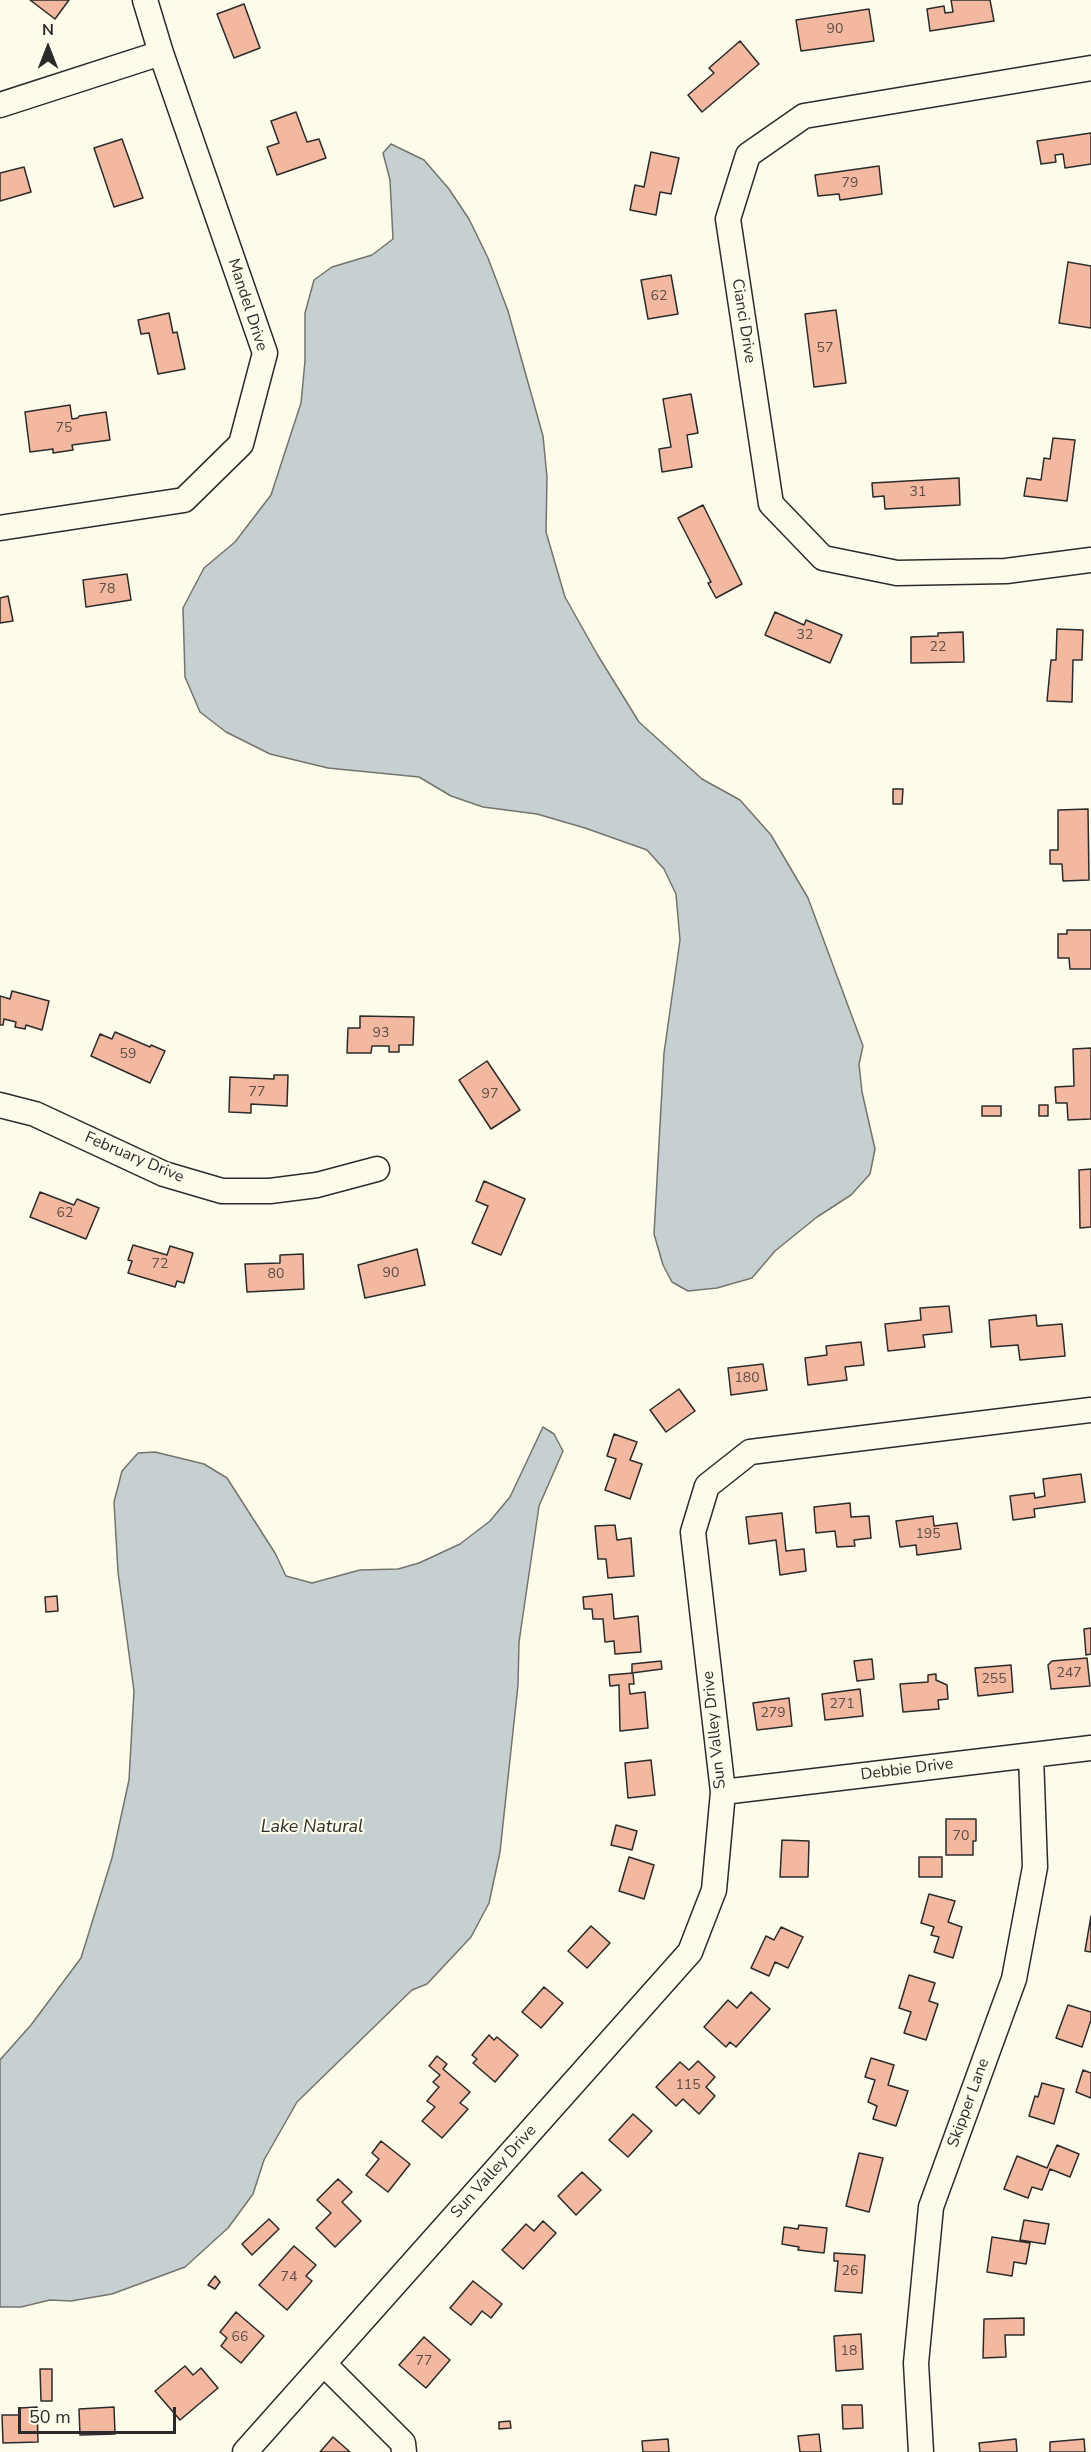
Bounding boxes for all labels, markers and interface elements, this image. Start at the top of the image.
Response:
north arrow [18,18,78,78]
text: N [42,19,54,41]
house number: 90 [827,22,843,38]
house number: 79 [842,176,858,192]
street label: Mandel Drive [223,256,271,354]
street label: Cianci Drive [727,277,759,365]
house number: 62 [651,289,667,305]
house number: 57 [817,341,833,357]
house number: 75 [56,421,72,437]
house number: 31 [910,485,926,501]
house number: 78 [99,582,115,598]
house number: 32 [797,628,813,644]
house number: 22 [930,640,946,656]
house number: 93 [373,1026,389,1042]
house number: 59 [120,1047,136,1063]
house number: 77 [249,1085,265,1101]
house number: 97 [482,1087,498,1103]
street label: February Drive [81,1128,187,1188]
house number: 62 [57,1206,73,1222]
house number: 72 [152,1257,168,1273]
house number: 90 [383,1266,399,1282]
house number: 80 [268,1267,284,1283]
house number: 180 [734,1371,760,1387]
house number: 195 [915,1527,941,1543]
house number: 247 [1056,1666,1082,1682]
street label: Sun Valley Drive [699,1670,731,1790]
house number: 255 [981,1672,1007,1688]
house number: 271 [829,1697,855,1713]
house number: 279 [760,1706,786,1722]
street label: Debbie Drive [860,1755,954,1785]
water label: Lake Natural [261,1817,363,1839]
house number: 70 [953,1829,969,1845]
street label: Skipper Lane [944,2056,994,2150]
house number: 115 [675,2078,701,2094]
street label: Sun Valley Drive [447,2121,541,2223]
house number: 26 [842,2264,858,2280]
house number: 74 [281,2270,297,2286]
house number: 66 [232,2330,248,2346]
house number: 18 [841,2344,857,2360]
house number: 77 [416,2354,432,2370]
scale bar [21,2395,178,2433]
text: 50 m [29,2405,71,2429]

